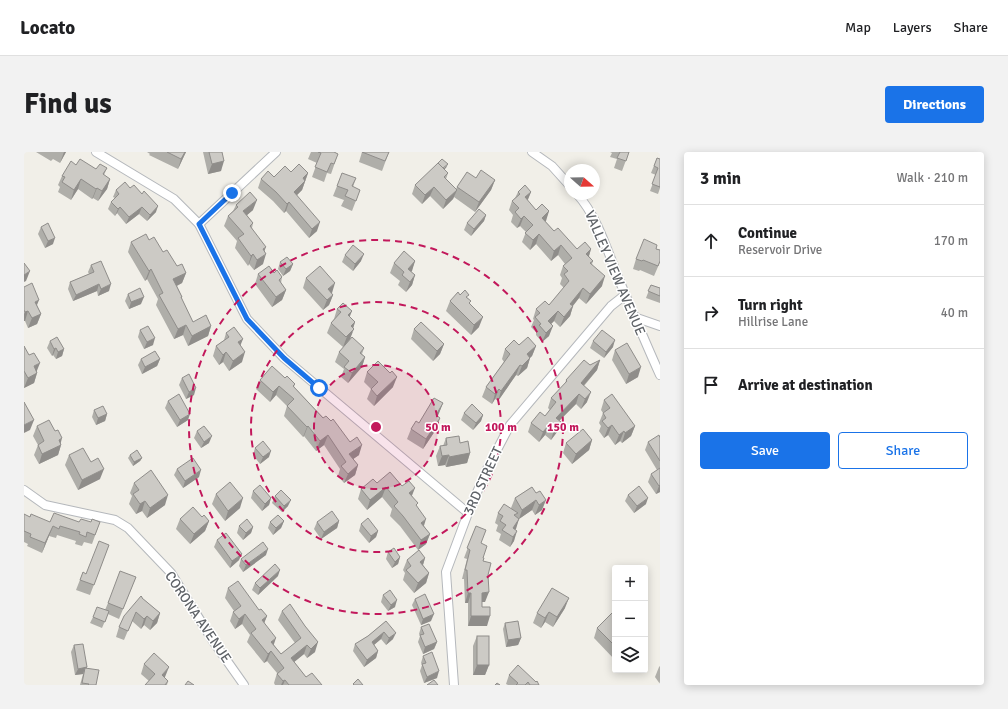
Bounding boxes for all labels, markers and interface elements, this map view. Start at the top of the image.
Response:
text: Locato [20,16,75,40]
text: Map [845,19,871,36]
text: Layers [893,19,932,36]
text: Share [954,19,988,36]
button: Directions [885,86,984,123]
text: Find us [24,87,112,121]
north arrow [564,164,600,200]
text: 3 min [700,168,741,189]
text: Walk · 210 m [897,170,968,186]
route end [223,184,241,202]
street label: VALLEY VIEW AVENUE [581,208,649,338]
text: Continue [738,224,797,242]
icon: ahead [700,230,722,252]
text: 170 m [934,233,968,249]
text: Reservoir Drive [738,242,822,258]
text: Turn right [738,296,803,314]
icon: right [700,302,722,324]
text: 40 m [941,305,968,321]
text: Hillrise Lane [738,314,808,330]
icon: arrive [700,374,722,396]
text: Arrive at destination [738,376,873,394]
route start [310,379,328,397]
centre of rings [369,420,383,434]
text: 50 m [425,420,451,435]
text: 100 m [485,420,517,435]
text: 150 m [547,420,579,435]
button: Save [700,432,830,469]
button: Share [838,432,968,469]
street label: 3RD STREET [460,444,506,518]
map controls [612,565,648,673]
button: + [612,565,648,601]
street label: CORONA AVENUE [161,568,235,666]
button: − [612,601,648,637]
button: layers [612,637,648,673]

